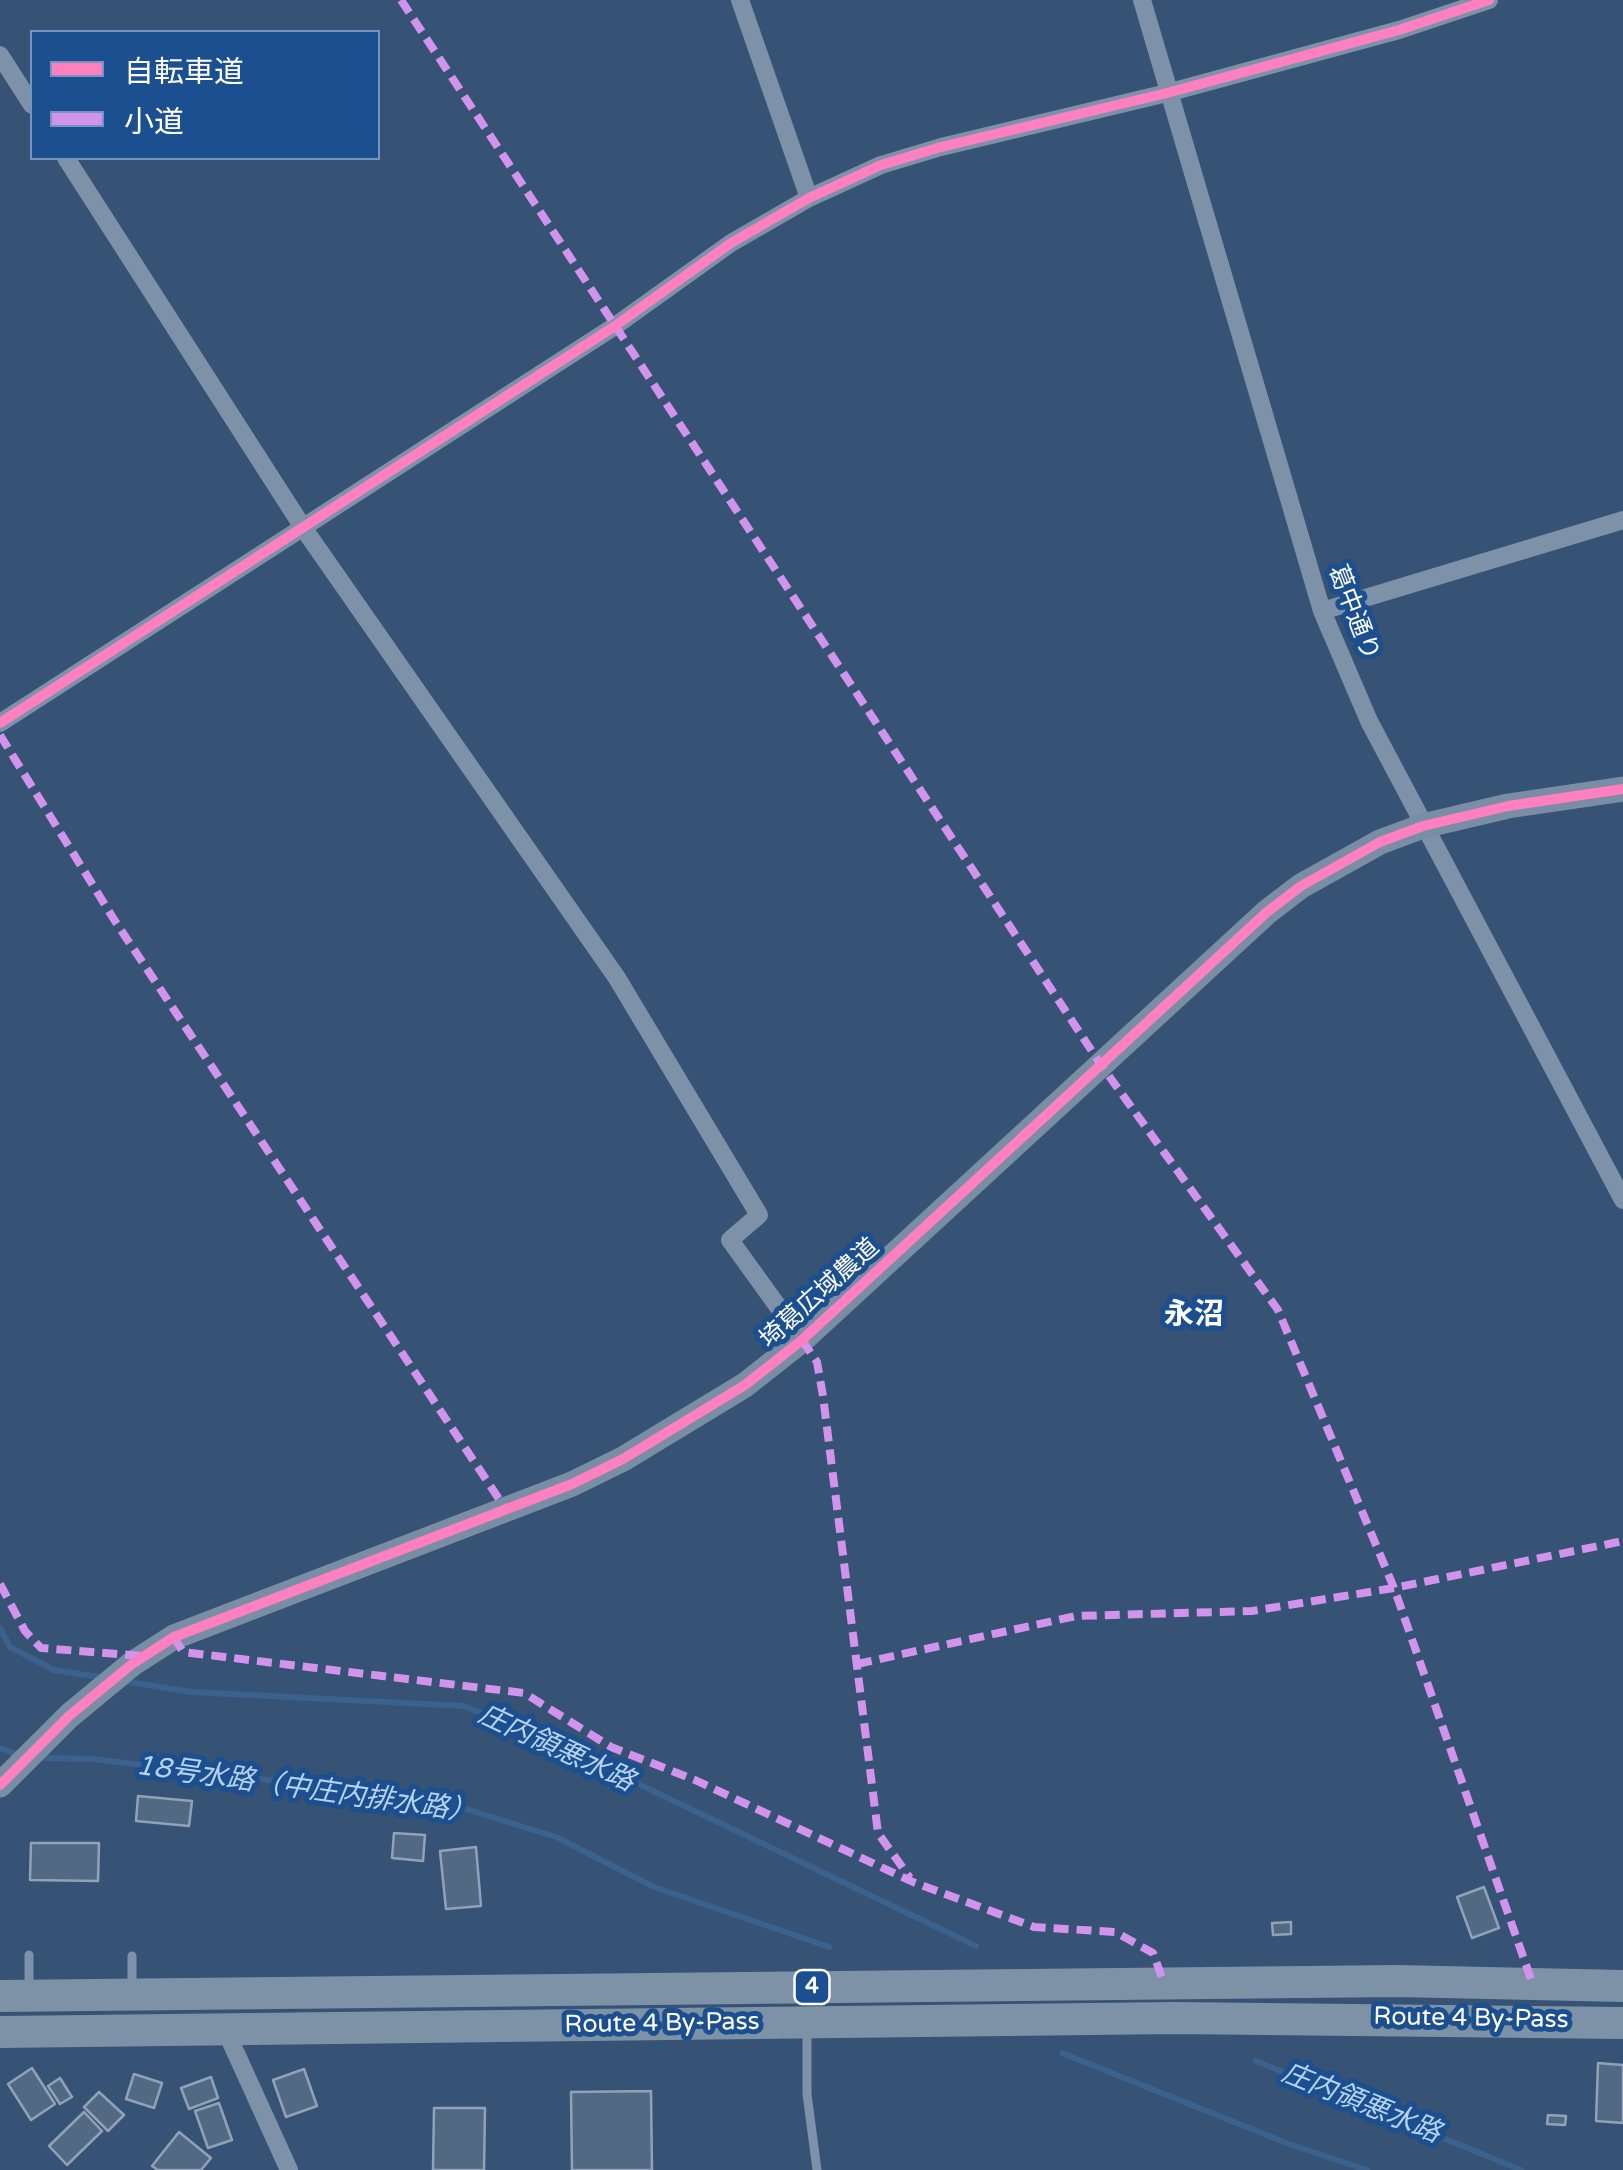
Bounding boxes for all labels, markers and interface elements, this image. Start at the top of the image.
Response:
legend [30,30,380,160]
text: 自転車道 [124,54,244,91]
text: 小道 [124,104,184,141]
street label: 葛中通り [1321,561,1385,665]
street label: 埼葛広域農道 [754,1233,886,1355]
district label: 永沼 [1164,1298,1224,1334]
water label: 庄内領悪水路 [473,1698,639,1800]
water label: 18号水路（中庄内排水路） [134,1749,478,1831]
road number: 4 [794,1970,830,2004]
street label: Route 4 By-Pass [1373,2002,1569,2036]
street label: Route 4 By-Pass [564,2007,760,2041]
water label: 庄内領悪水路 [1277,2057,1445,2151]

